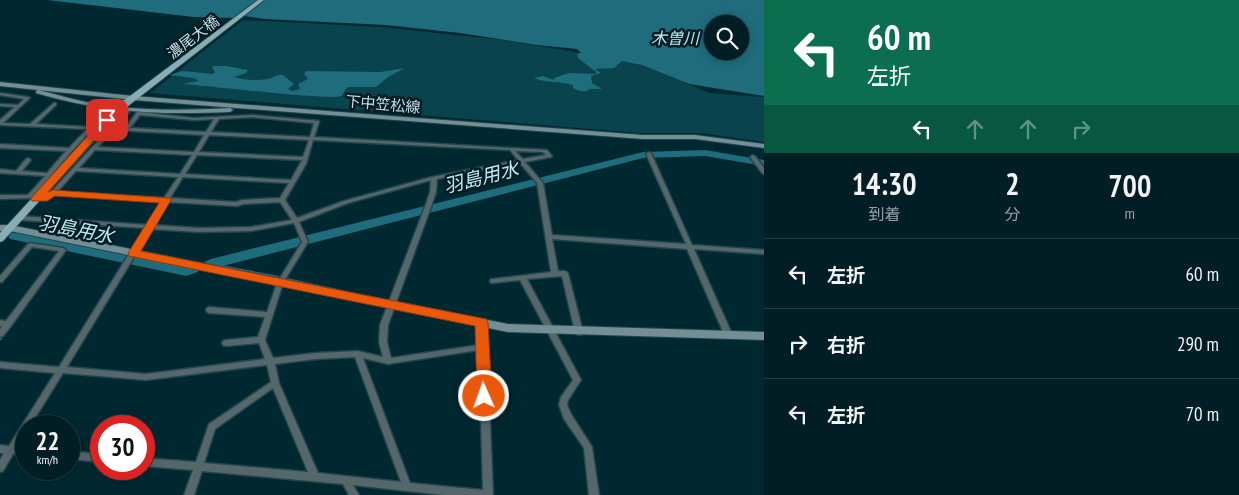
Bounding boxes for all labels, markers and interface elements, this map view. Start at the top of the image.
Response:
street label: 濃尾大橋 [163,11,223,63]
text: 60 m [867,14,931,60]
map controls [704,15,749,60]
button: search [704,15,749,60]
icon: left [784,20,849,85]
water label: 木曽川 [651,28,701,48]
text: 左折 [867,62,911,90]
street label: 下中笠松線 [345,91,421,117]
pin [86,99,128,141]
icon: arrive [93,106,121,134]
icon: left [908,115,936,143]
icon: ahead [961,115,989,143]
icon: ahead [1014,115,1042,143]
icon: right [1067,115,1095,143]
water label: 羽島用水 [441,156,523,198]
text: 14:30 [852,164,917,203]
text: 2 [1005,164,1020,203]
text: 700 [1108,166,1151,205]
text: m [1125,203,1135,223]
text: 到着 [868,204,900,224]
text: 分 [1004,204,1020,224]
water label: 羽島用水 [36,210,118,248]
icon: left [784,260,812,288]
text: 60 m [1186,262,1219,286]
text: 左折 [827,263,865,287]
icon: right [784,330,812,358]
text: 290 m [1177,332,1219,356]
text: 右折 [827,333,865,357]
position arrow [457,369,509,421]
icon: left [784,400,812,428]
text: 70 m [1186,402,1219,426]
text: 左折 [827,403,865,427]
speed limit sign: 30 [90,415,155,480]
text: 22 [36,425,59,457]
text: km/h [37,452,58,467]

